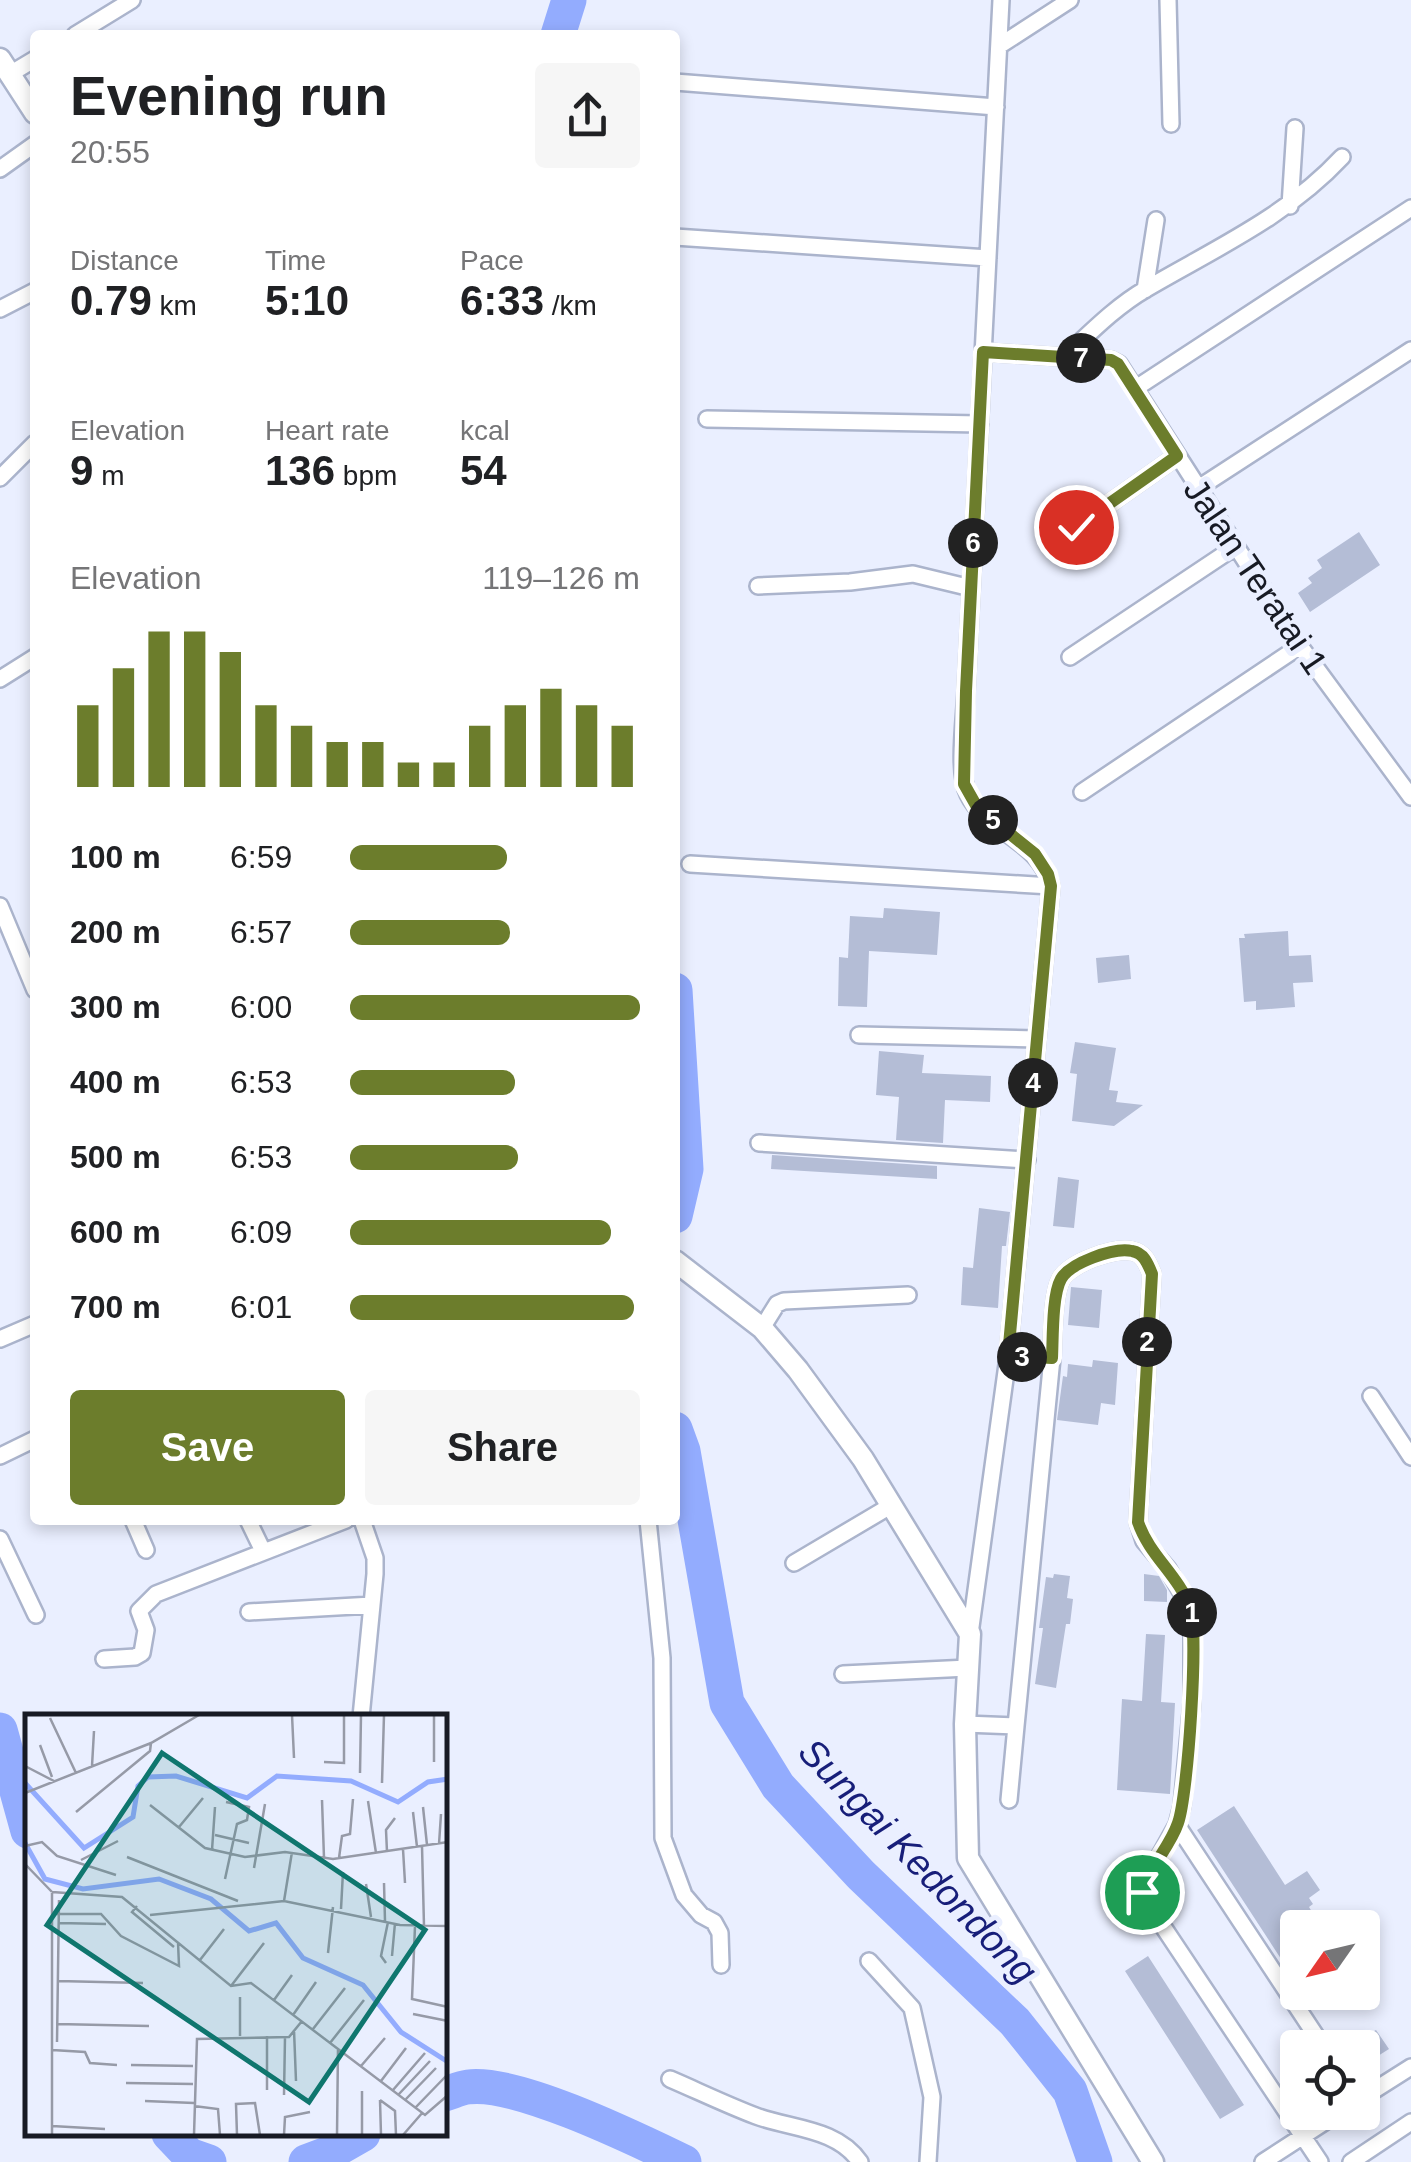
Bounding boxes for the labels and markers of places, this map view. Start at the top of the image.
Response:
pin: 7 [1056,333,1106,383]
pin [1034,485,1119,570]
pin: 6 [948,518,998,568]
pin: 5 [968,795,1018,845]
pin: 4 [1008,1058,1058,1108]
pin: 2 [1122,1317,1172,1367]
pin: 3 [997,1332,1047,1382]
pin: 1 [1167,1588,1217,1638]
pin [1100,1850,1185,1935]

